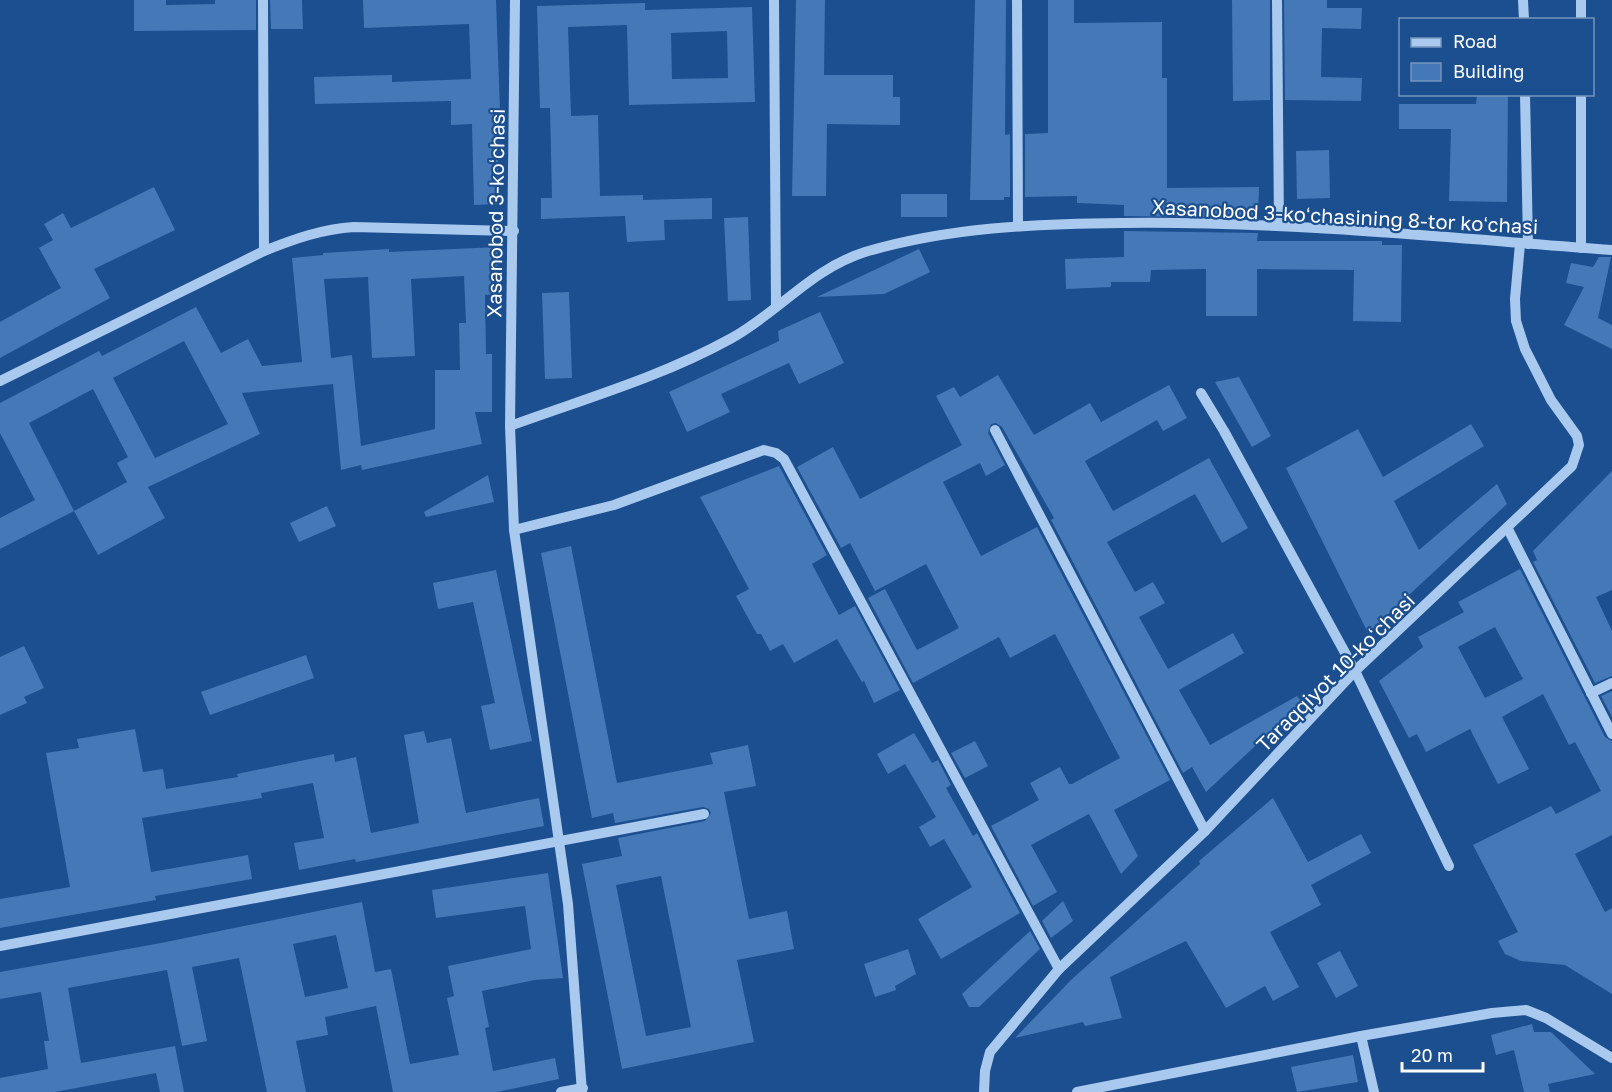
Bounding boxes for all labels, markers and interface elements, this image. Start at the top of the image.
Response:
legend [1399,18,1594,96]
text: Road [1453,30,1497,52]
text: Building [1453,60,1524,82]
street label: Xasanobod 3-koʻchasi [481,108,509,318]
street label: Xasanobod 3-koʻchasining 8-tor koʻchasi [1151,194,1539,238]
street label: Taraqqiyot 10-koʻchasi [1251,588,1419,756]
scale bar [1402,1035,1483,1073]
text: 20 m [1411,1044,1453,1066]

